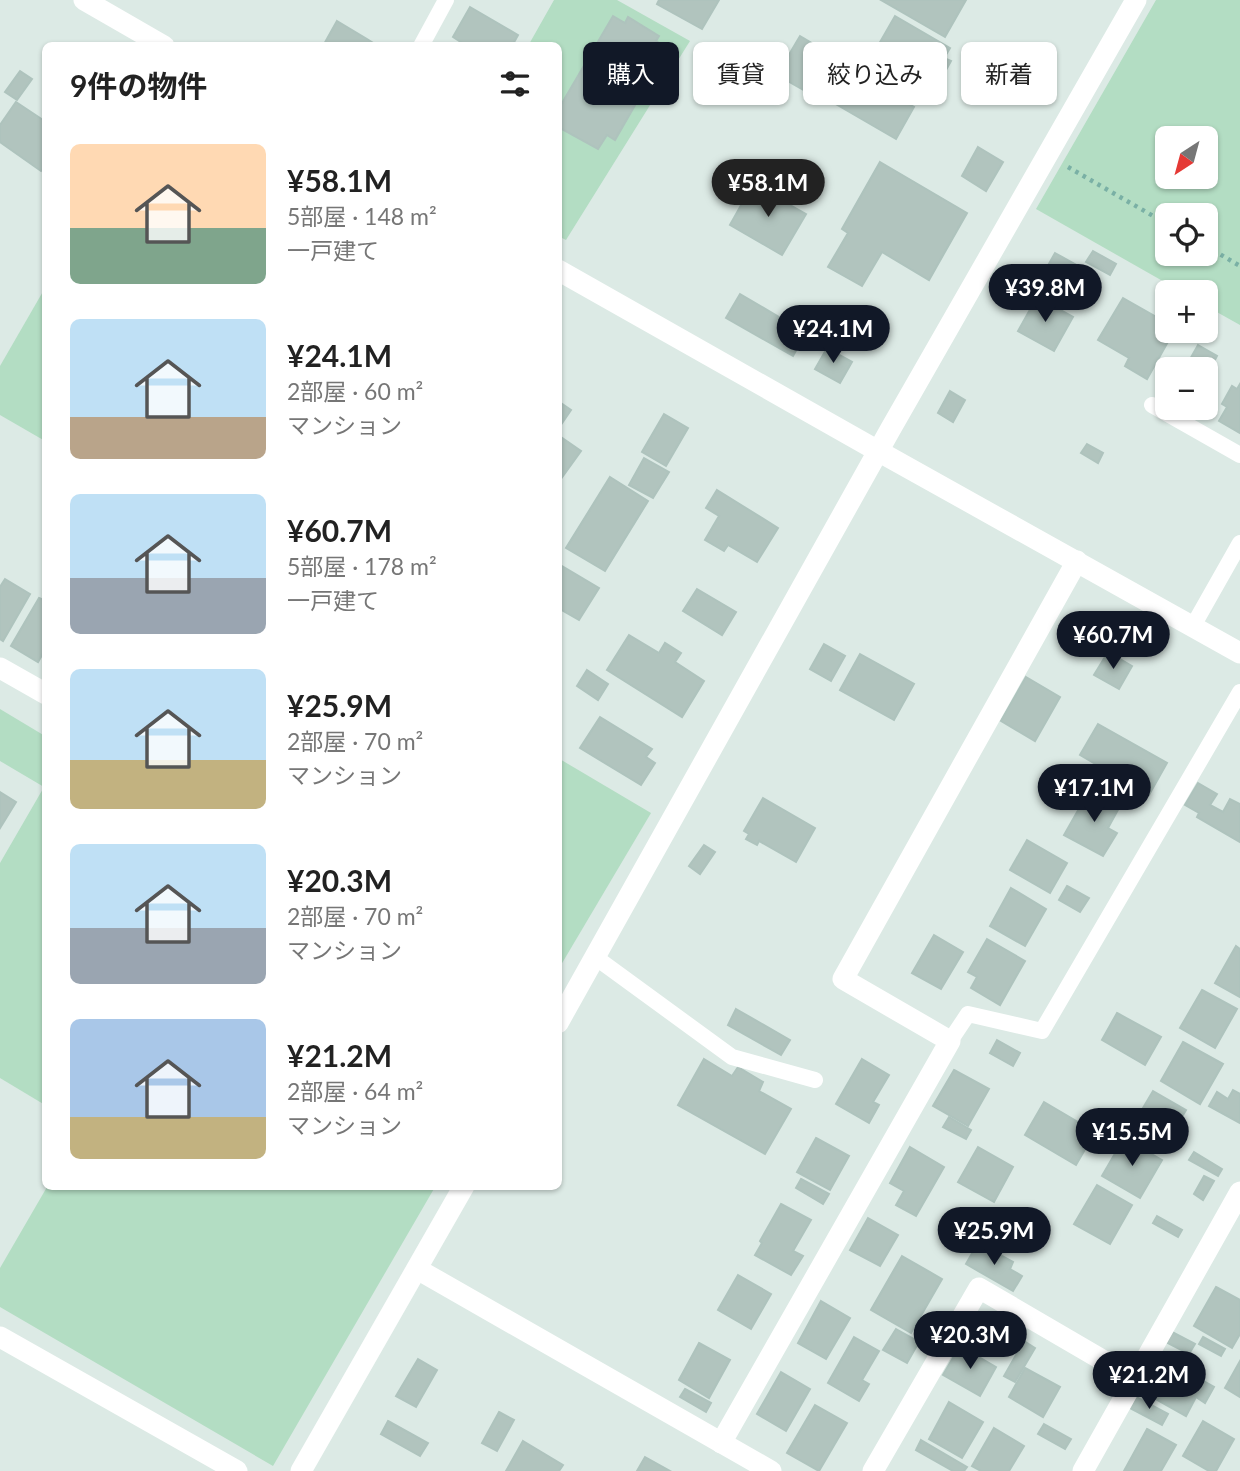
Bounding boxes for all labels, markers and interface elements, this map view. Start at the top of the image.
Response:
chip: 購入 [583,42,679,105]
chip: 賃貸 [693,42,789,105]
chip: 絞り込み [803,42,947,105]
chip: 新着 [961,42,1057,105]
icon: filters [496,65,534,103]
text: 9件の物件 [70,67,207,103]
north arrow [1155,126,1218,189]
map controls [1155,126,1218,420]
pin: ¥58.1M [711,160,825,219]
text: ¥58.1M [287,162,392,198]
text: ¥58.1M [728,168,808,196]
icon: home [126,172,210,256]
text: 5部屋 · 148 m² [287,202,437,230]
button: locate [1155,203,1218,266]
text: 一戸建て [287,236,379,264]
pin: ¥39.8M [988,264,1102,324]
text: ¥39.8M [1005,273,1085,301]
button: + [1155,280,1218,343]
pin: ¥24.1M [776,306,890,365]
text: ¥24.1M [793,314,873,342]
text: ¥24.1M [287,337,392,373]
icon: home [126,347,210,431]
button: − [1155,357,1218,420]
text: 2部屋 · 60 m² [287,377,423,405]
text: マンション [287,411,402,439]
text: ¥60.7M [287,512,392,548]
icon: home [126,522,210,606]
text: 5部屋 · 178 m² [287,552,437,580]
text: 一戸建て [287,586,379,614]
pin: ¥60.7M [1056,612,1170,671]
text: ¥60.7M [1073,620,1153,648]
text: ¥25.9M [287,687,392,723]
icon: home [126,697,210,781]
text: 2部屋 · 70 m² [287,727,423,755]
text: マンション [287,761,402,789]
pin: ¥17.1M [1037,764,1151,824]
text: ¥17.1M [1054,773,1134,801]
text: ¥20.3M [287,862,392,898]
icon: home [126,872,210,956]
text: 2部屋 · 70 m² [287,902,423,930]
text: マンション [287,936,402,964]
text: ¥21.2M [287,1037,392,1073]
icon: home [126,1047,210,1131]
text: 2部屋 · 64 m² [287,1077,423,1105]
pin: ¥15.5M [1075,1108,1189,1168]
text: マンション [287,1111,402,1139]
text: ¥15.5M [1092,1117,1172,1145]
pin: ¥25.9M [937,1208,1051,1267]
text: ¥25.9M [954,1216,1034,1244]
pin: ¥20.3M [913,1312,1027,1371]
text: ¥20.3M [930,1320,1010,1348]
pin: ¥21.2M [1092,1352,1206,1411]
text: ¥21.2M [1109,1360,1189,1388]

